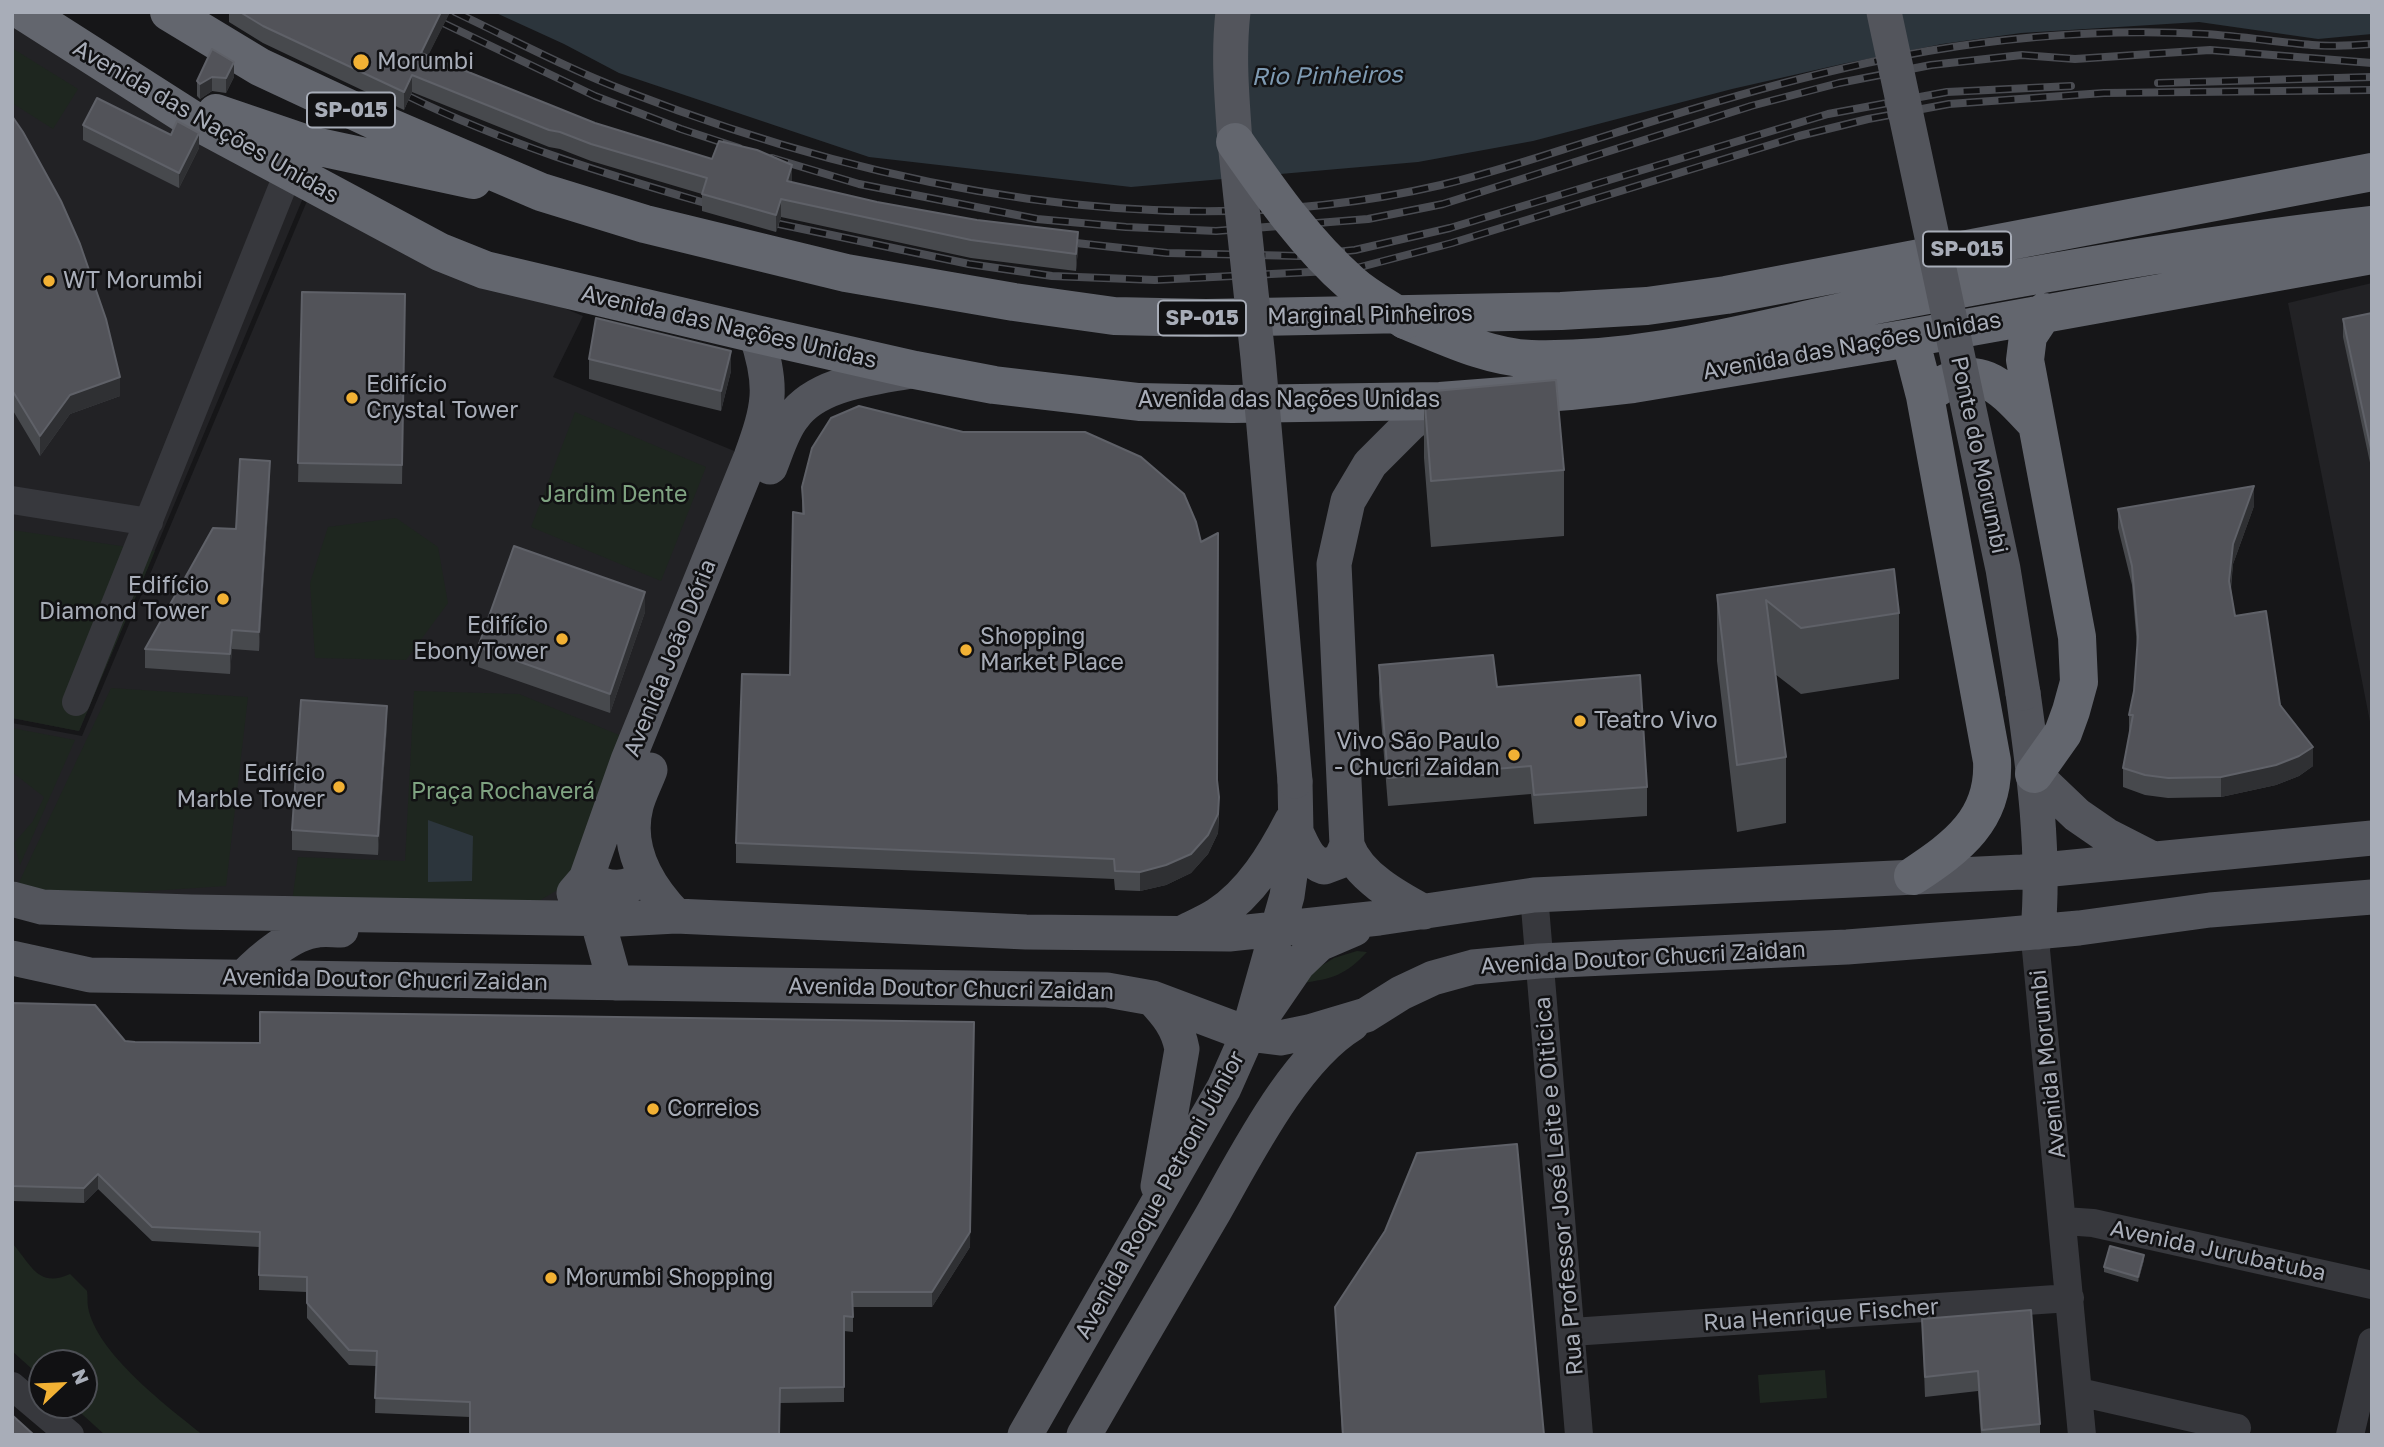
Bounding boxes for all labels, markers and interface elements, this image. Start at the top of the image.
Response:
street label: Avenida das Nações Unidas [68,34,344,210]
place label: Morumbi [377,48,474,76]
marker: Morumbi [351,52,371,72]
water label: Rio Pinheiros [1251,60,1403,92]
road number: SP-015 [307,92,395,128]
road number: SP-015 [1923,232,2011,266]
place label: WT Morumbi [63,267,203,295]
marker: WT Morumbi [41,273,57,289]
street label: Avenida das Nações Unidas [578,280,880,374]
street label: Marginal Pinheiros [1267,299,1473,331]
road number: SP-015 [1158,300,1246,336]
street label: Avenida das Nações Unidas [1701,306,2003,386]
street label: Ponte do Morumbi [1945,354,2013,556]
place label: Edifício Crystal Tower [366,371,518,425]
street label: Avenida das Nações Unidas [1138,386,1440,414]
marker: Edifício Crystal Tower [344,390,360,406]
park label: Jardim Dente [541,481,687,509]
street label: Avenida João Dória [618,555,722,761]
place label: Edifício Diamond Tower [39,572,209,626]
marker: Edifício Diamond Tower [215,591,231,607]
place label: Edifício EbonyTower [413,612,548,666]
place label: Shopping Market Place [980,623,1124,677]
marker: Edifício EbonyTower [554,631,570,647]
marker: Shopping Market Place [958,642,974,658]
place label: Teatro Vivo [1594,707,1718,735]
marker: Teatro Vivo [1572,713,1588,729]
place label: Vivo São Paulo - Chucri Zaidan [1334,728,1500,782]
marker: Vivo São Paulo - Chucri Zaidan [1506,747,1522,763]
place label: Edifício Marble Tower [176,760,325,814]
park label: Praça Rochaverá [411,778,595,806]
marker: Edifício Marble Tower [331,779,347,795]
street label: Avenida Doutor Chucri Zaidan [1480,936,1806,980]
street label: Avenida Doutor Chucri Zaidan [222,963,548,997]
street label: Avenida Morumbi [2024,968,2072,1160]
street label: Avenida Doutor Chucri Zaidan [788,972,1114,1006]
street label: Rua Professor José Leite e Oiticica [1529,996,1589,1376]
street label: Avenida Roque Petroni Júnior [1069,1046,1251,1344]
place label: Correios [667,1095,760,1123]
marker: Correios [645,1101,661,1117]
street label: Avenida Jurubatuba [2108,1215,2328,1287]
place label: Morumbi Shopping [565,1264,773,1292]
marker: Morumbi Shopping [543,1270,559,1286]
street label: Rua Henrique Fischer [1702,1293,1940,1337]
north arrow [28,1349,98,1419]
text: N [68,1365,94,1388]

